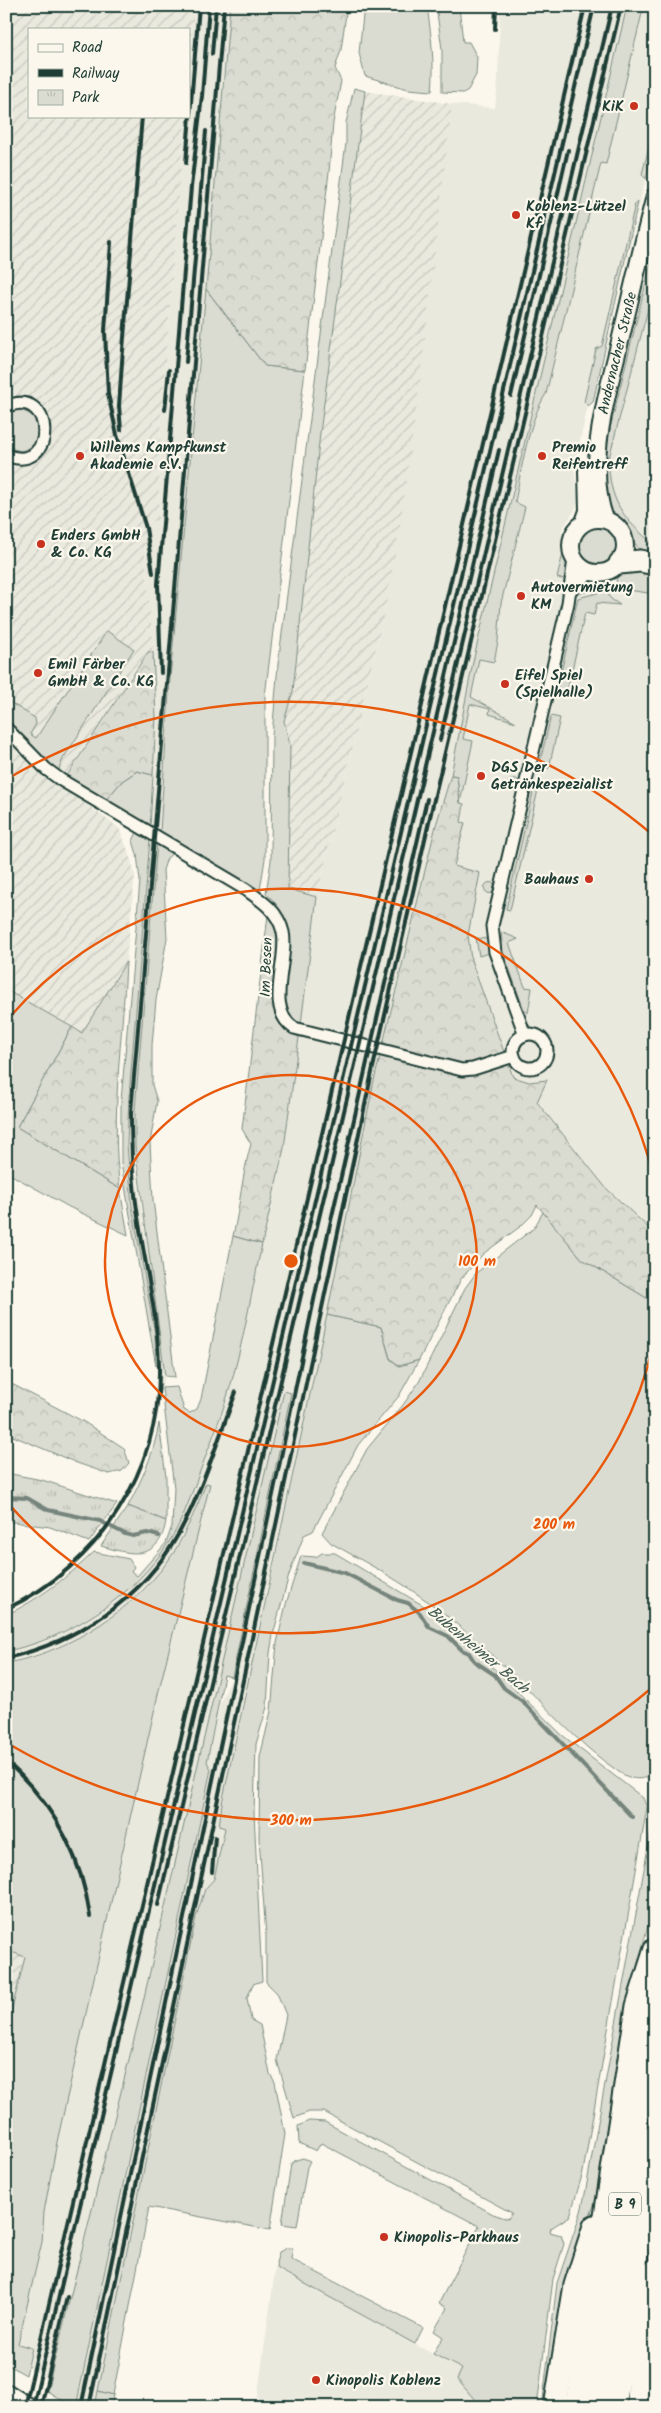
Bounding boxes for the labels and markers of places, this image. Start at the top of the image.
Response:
place label: KiK [602,95,624,119]
marker: KiK [628,100,640,112]
place label: Koblenz-Lützel Kf [526,195,626,236]
marker: Koblenz-Lützel Kf [510,209,522,221]
place label: Willems Kampfkunst Akademie e.V. [90,436,227,477]
place label: Premio Reifentreff [552,436,628,477]
marker: Willems Kampfkunst Akademie e.V. [74,450,86,462]
marker: Premio Reifentreff [536,450,548,462]
place label: Enders GmbH & Co. KG [51,524,141,565]
marker: Enders GmbH & Co. KG [35,538,47,550]
place label: Autovermietung KM [531,576,634,617]
marker: Autovermietung KM [515,590,527,602]
place label: Emil Färber GmbH & Co. KG [48,653,154,694]
place label: Eifel Spiel (Spielhalle) [515,664,593,705]
marker: Emil Färber GmbH & Co. KG [32,667,44,679]
marker: Eifel Spiel (Spielhalle) [499,678,511,690]
place label: DGS Der Getränkespezialist [491,756,613,797]
marker: DGS Der Getränkespezialist [475,770,487,782]
place label: Bauhaus [524,868,579,892]
marker: Bauhaus [583,873,595,885]
centre of rings [282,1252,300,1270]
place label: Kinopolis-Parkhaus [394,2226,519,2250]
marker: Kinopolis-Parkhaus [378,2231,390,2243]
place label: Kinopolis Koblenz [326,2369,441,2393]
marker: Kinopolis Koblenz [310,2374,322,2386]

